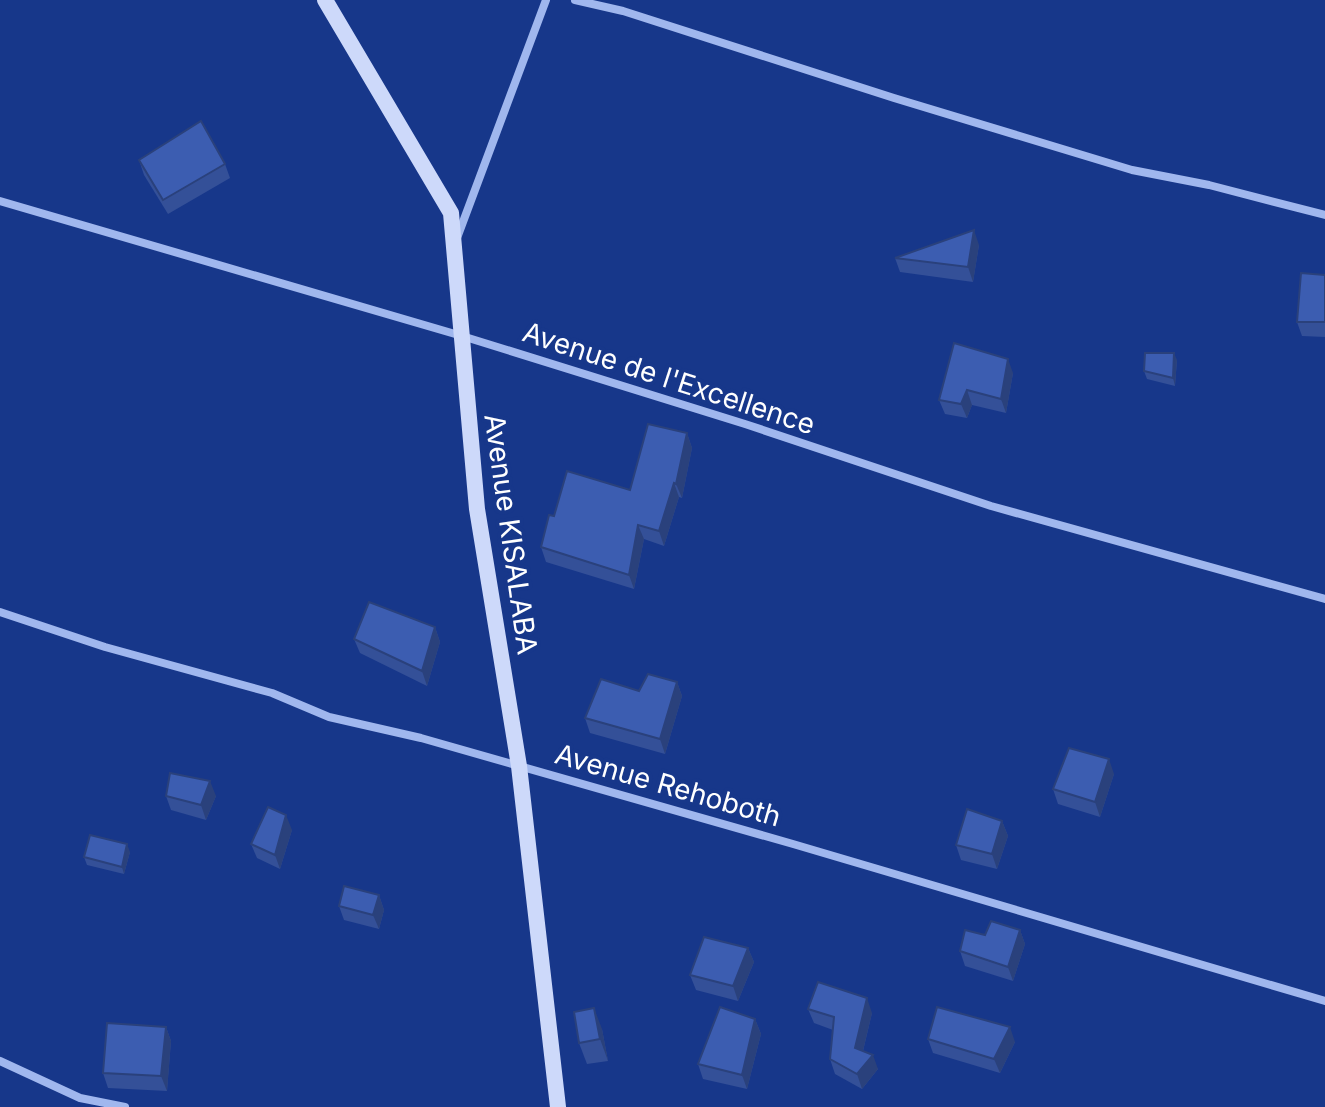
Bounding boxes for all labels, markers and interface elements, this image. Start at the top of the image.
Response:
street label: Avenue de l'Excellence [519,315,819,441]
street label: Avenue KISALABA [477,411,545,657]
street label: Avenue Rehoboth [551,737,785,833]

